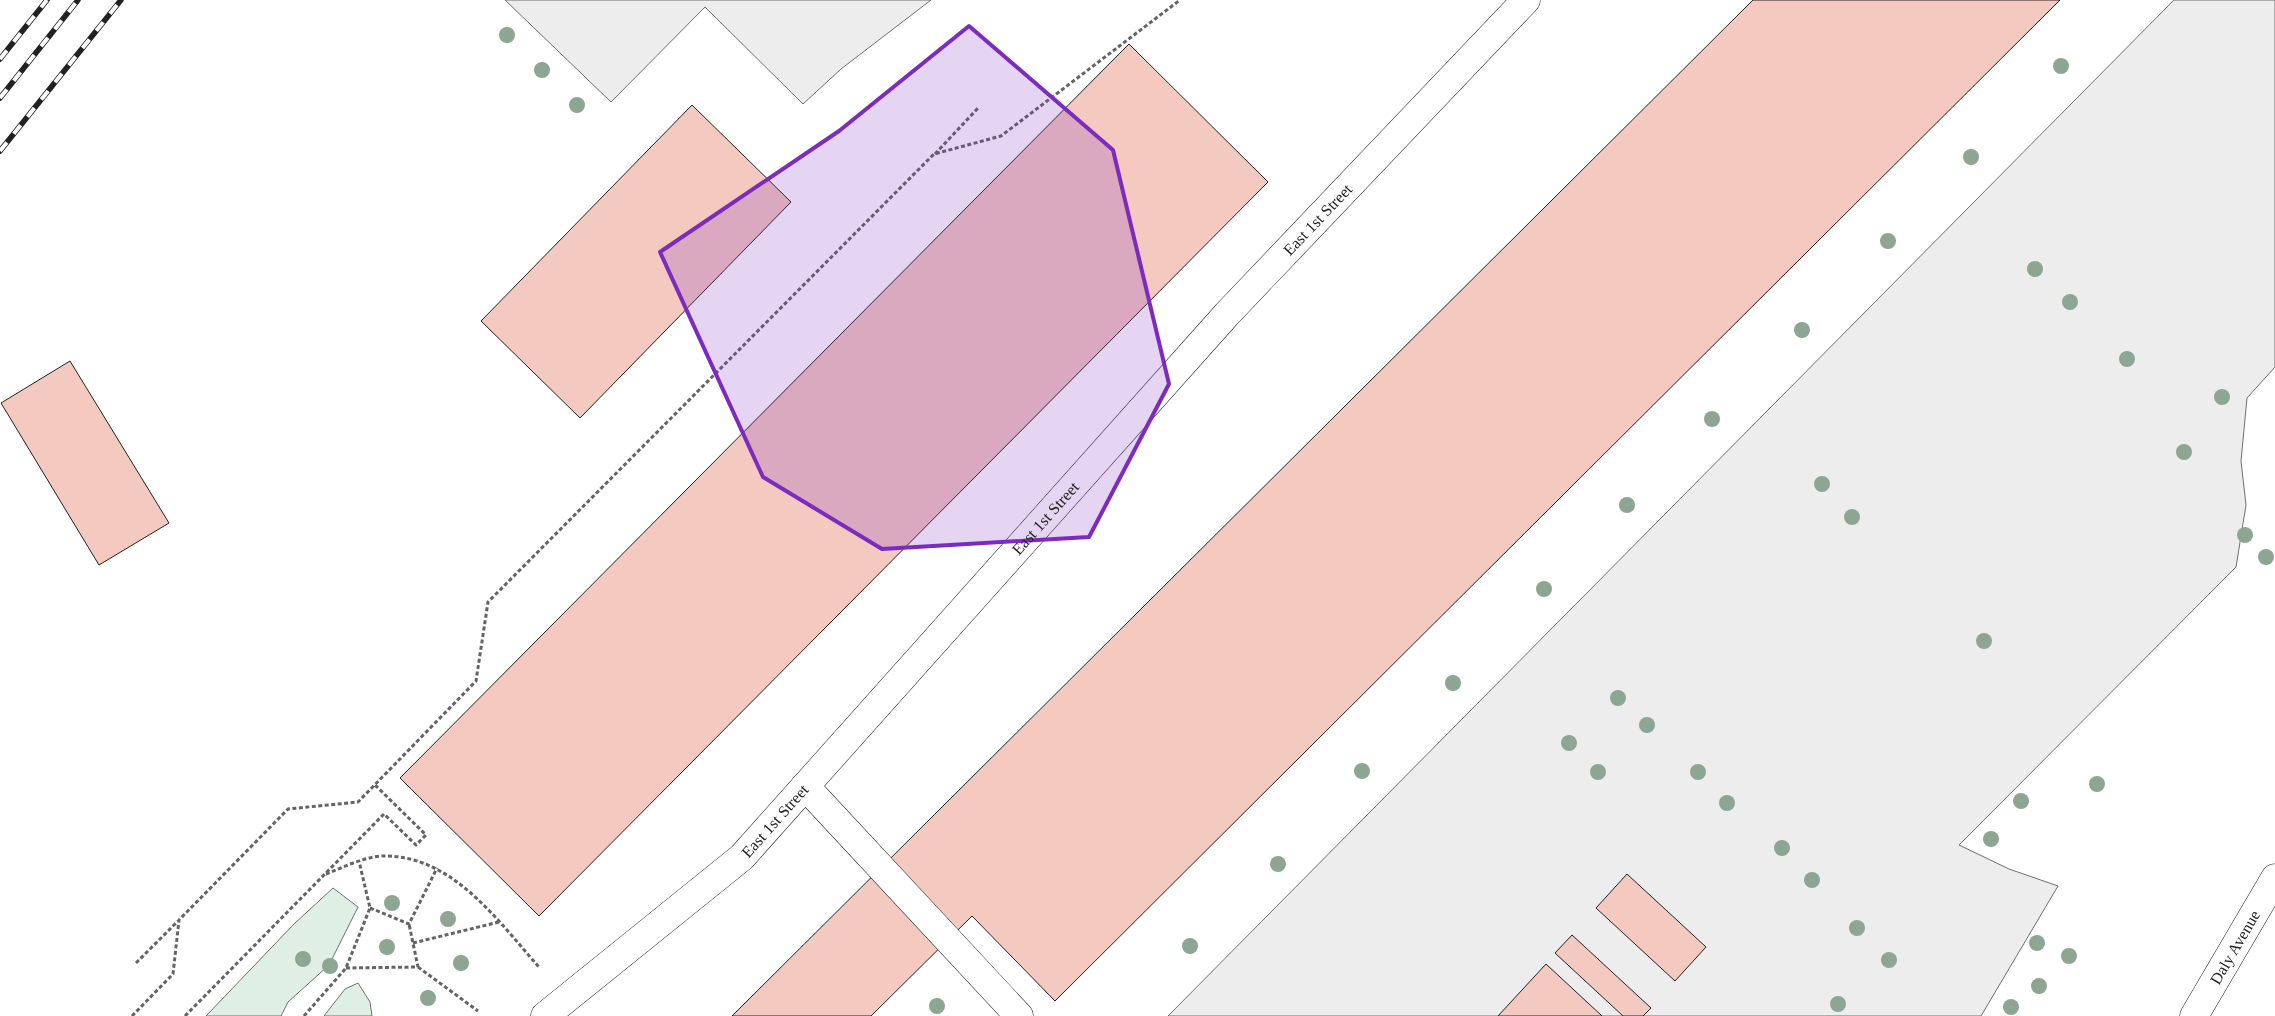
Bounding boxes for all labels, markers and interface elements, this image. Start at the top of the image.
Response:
street label: East 1st Street [1280,180,1356,259]
street label: East 1st Street [1009,478,1083,558]
street label: East 1st Street [738,781,812,861]
street label: Daly Avenue [2207,907,2263,987]

